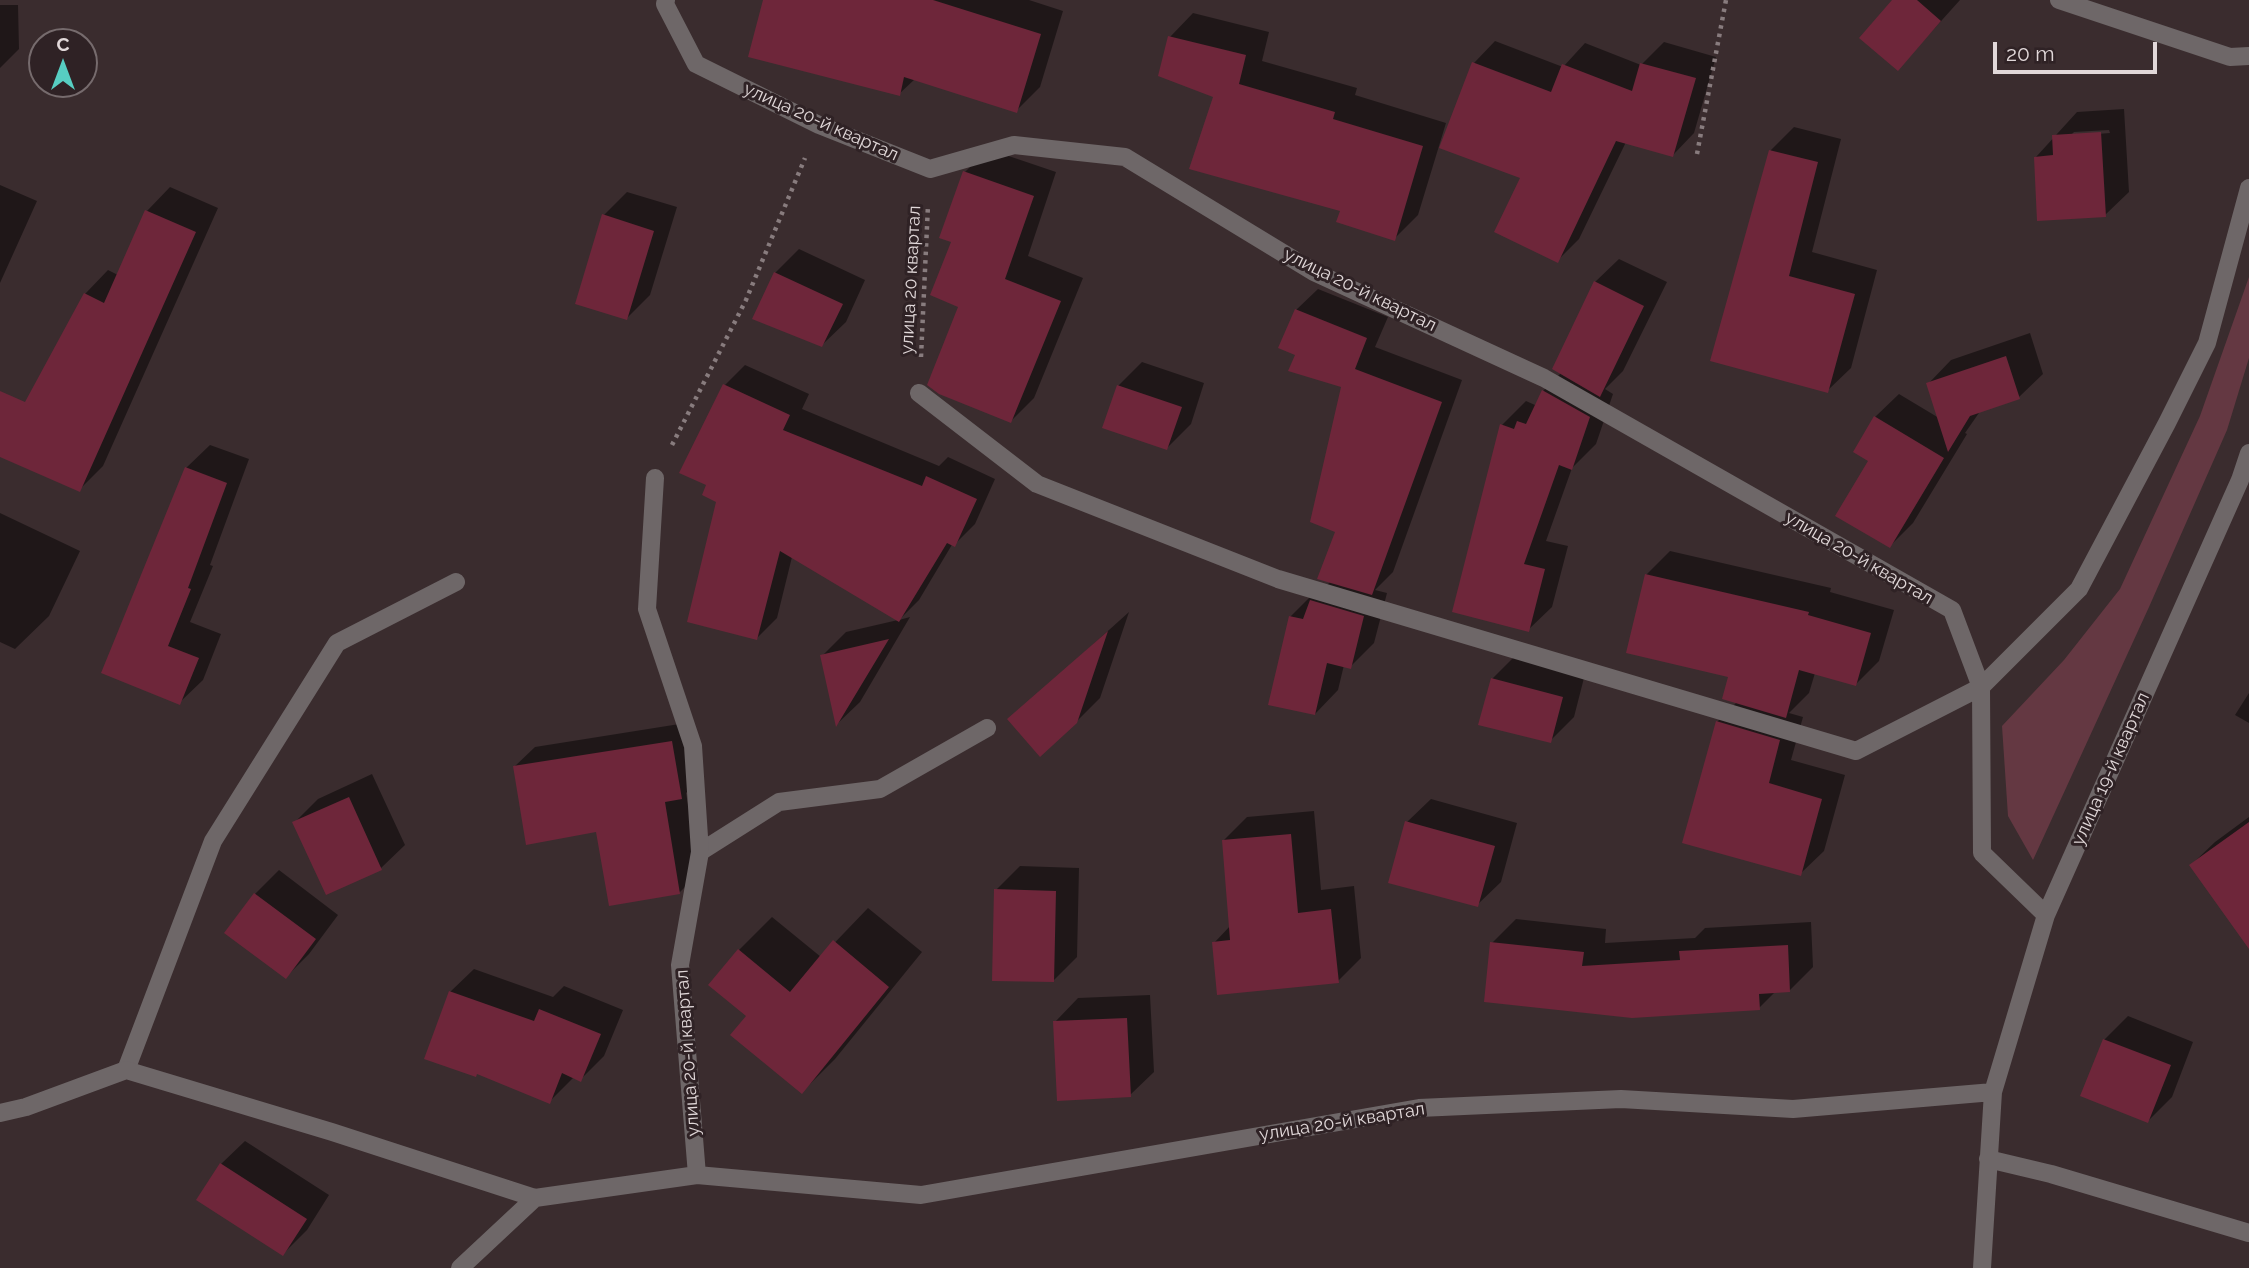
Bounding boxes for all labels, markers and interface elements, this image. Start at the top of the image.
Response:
north arrow [28,28,98,98]
scale bar [1997,28,2162,72]
text: С [56,33,70,55]
text: 20 m [2006,41,2054,66]
street label: улица 20-й квартал [740,78,902,166]
street label: улица 20 квартал [896,205,926,355]
street label: улица 20-й квартал [1280,244,1440,336]
street label: улица 20-й квартал [1781,507,1937,609]
street label: улица 19-й квартал [2068,689,2154,849]
street label: улица 20-й квартал [671,969,705,1137]
street label: улица 20-й квартал [1258,1098,1426,1146]

